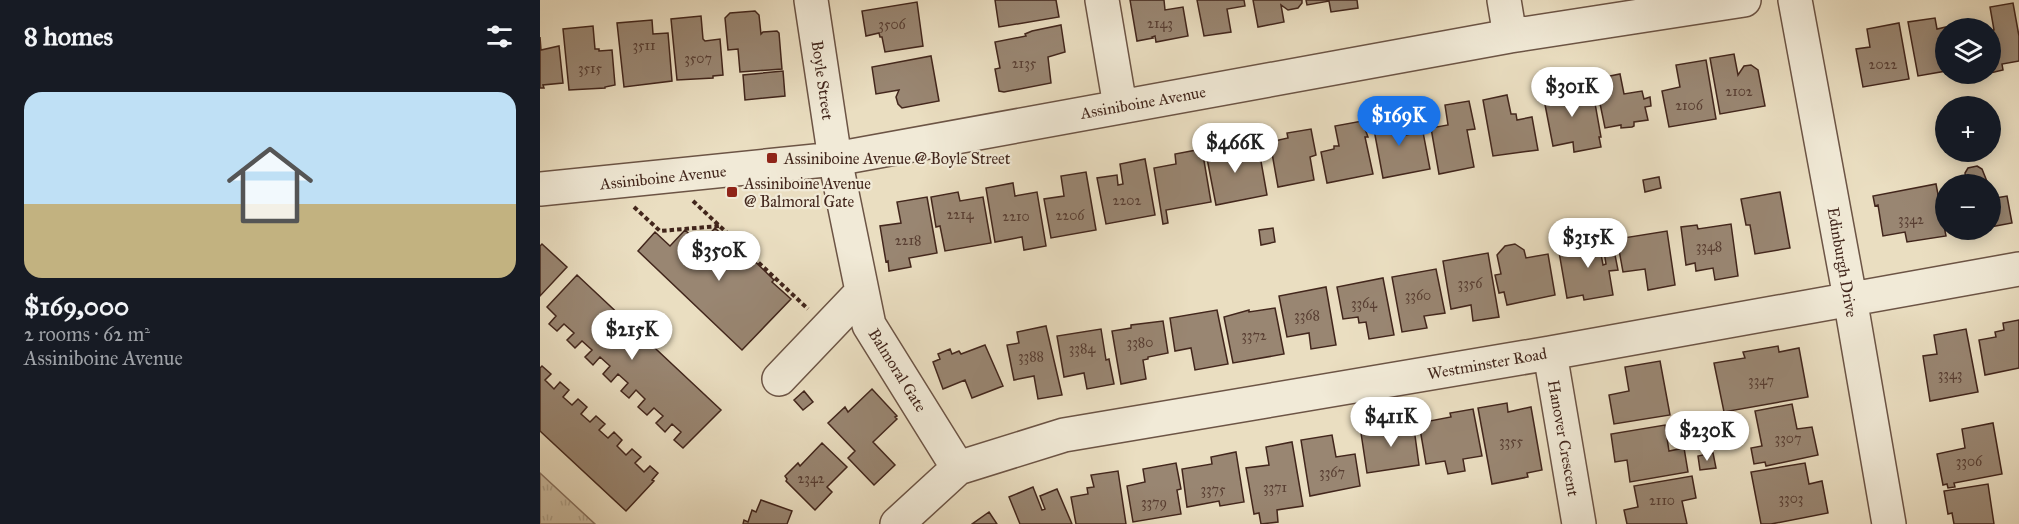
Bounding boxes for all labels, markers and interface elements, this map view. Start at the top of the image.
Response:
house number: 2143 [1147,15,1173,32]
house number: 3506 [878,16,907,33]
map controls [1935,18,2001,240]
button: layers [1935,18,2001,84]
text: 8 homes [24,20,113,52]
icon: filters [483,20,516,53]
house number: 3511 [632,37,656,54]
street label: Boyle Street [808,39,838,121]
house number: 3507 [684,50,712,67]
house number: 2135 [1012,55,1037,72]
house number: 2022 [1869,56,1897,73]
house number: 3515 [578,60,603,77]
pin: $301K [1530,67,1614,118]
text: $301K [1545,74,1599,98]
street label: Assiniboine Avenue [1078,82,1208,123]
house number: 2102 [1725,83,1753,100]
pin: $169K [1357,96,1441,147]
button: + [1935,96,2001,162]
house number: 2106 [1675,97,1704,114]
text: $169K [1371,103,1427,127]
pin: $466K [1193,123,1277,174]
text: $466K [1206,130,1264,154]
icon: home [216,131,324,239]
place label: Assiniboine Avenue @ Boyle Street [783,149,1011,168]
marker: Assiniboine Avenue @ Boyle Street [765,151,779,165]
street label: Assiniboine Avenue [598,161,728,194]
place label: Assiniboine Avenue @ Balmoral Gate [743,174,871,211]
button: − [1935,174,2001,240]
marker: Assiniboine Avenue @ Balmoral Gate [725,185,739,199]
house number: 2202 [1113,192,1141,209]
house number: 2214 [946,206,975,223]
street label: Edinburgh Drive [1822,206,1862,319]
house number: 2206 [1055,207,1085,224]
house number: 2210 [1002,208,1030,225]
house number: 3342 [1898,211,1924,228]
pin: $315K [1546,218,1630,269]
text: $315K [1562,225,1614,249]
pin: $350K [677,231,761,282]
house number: 2218 [895,232,921,249]
text: $350K [691,238,747,262]
house number: 3348 [1696,238,1722,255]
house number: 3356 [1458,275,1483,292]
house number: 3360 [1405,287,1431,304]
text: $169,000 [24,290,129,322]
house number: 3364 [1351,295,1378,312]
house number: 3368 [1294,307,1320,324]
pin: $215K [590,310,674,361]
text: $215K [605,317,659,341]
text: 2 rooms · 62 m² [24,322,150,346]
street label: Balmoral Gate [864,325,931,416]
house number: 3372 [1241,327,1267,344]
house number: 3380 [1127,334,1153,351]
house number: 3384 [1069,340,1096,357]
street label: Westminster Road [1426,344,1548,383]
text: Assiniboine Avenue [24,346,183,370]
house number: 3388 [1018,348,1044,365]
house number: 3343 [1938,366,1962,383]
house number: 3347 [1748,372,1774,389]
street label: Hanover Crescent [1544,378,1583,498]
pin: $411K [1349,397,1433,448]
text: $411K [1364,404,1418,428]
pin: $230K [1665,411,1749,462]
text: $230K [1679,418,1735,442]
house number: 3307 [1775,430,1801,447]
house number: 3355 [1499,433,1524,450]
house number: 3306 [1956,453,1983,470]
house number: 3367 [1319,464,1345,481]
house number: 2342 [797,470,825,487]
house number: 3371 [1263,479,1288,496]
house number: 3375 [1200,481,1226,498]
house number: 3303 [1779,490,1803,507]
house number: 2110 [1649,492,1675,509]
house number: 3379 [1141,494,1167,511]

